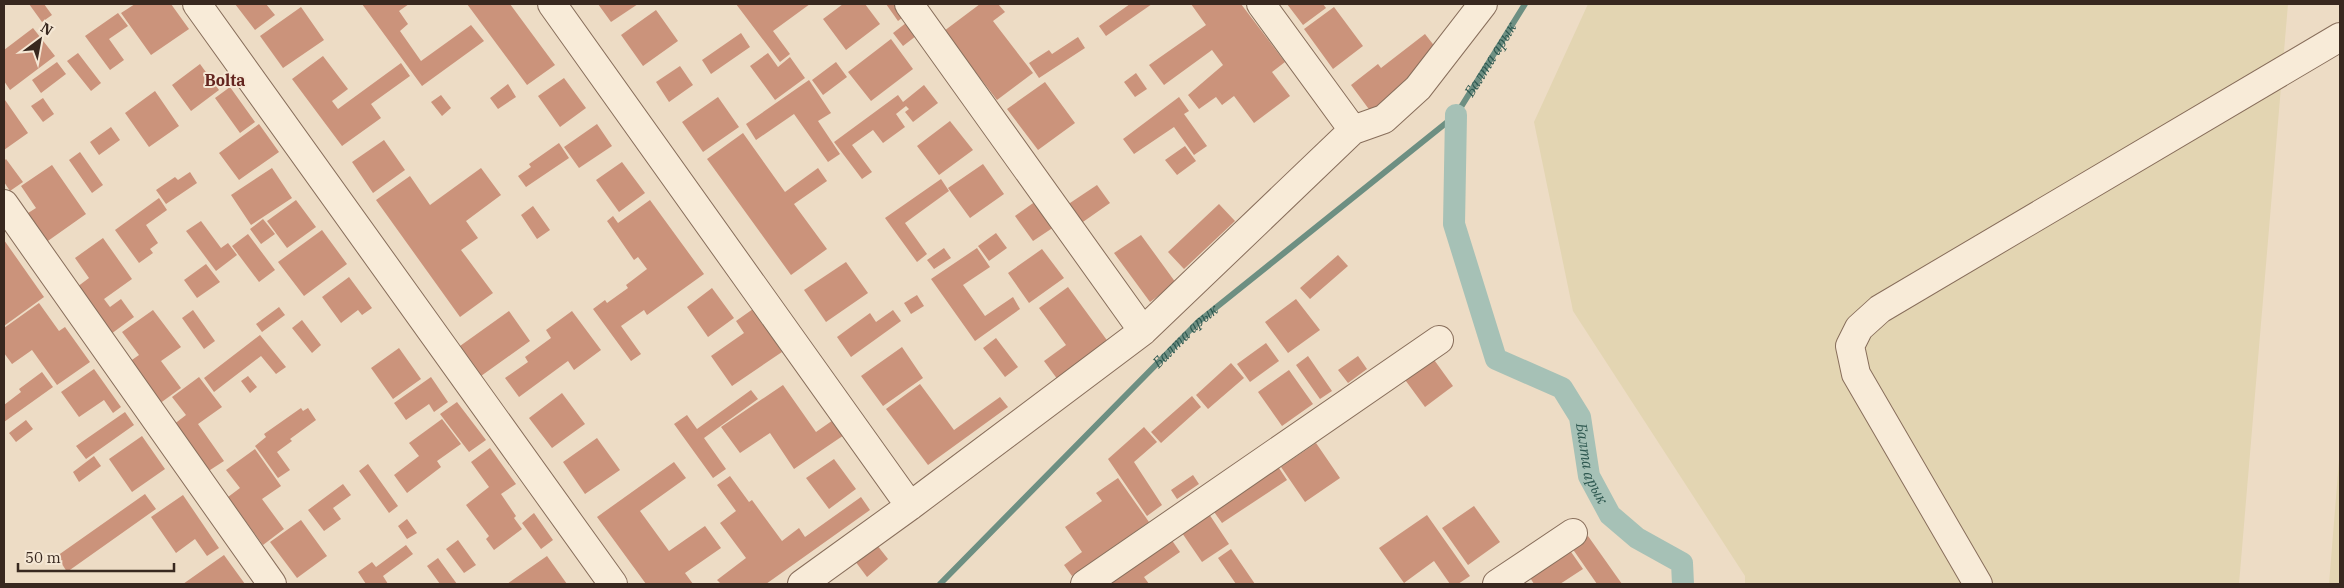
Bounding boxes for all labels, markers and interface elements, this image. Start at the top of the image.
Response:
north arrow [15,15,65,65]
text: N [37,18,56,40]
water label: Балта арык [1459,18,1521,101]
district label: Bolta [205,70,245,90]
water label: Балта арык [1147,299,1222,372]
water label: Балта арык [1572,421,1613,508]
scale bar [18,540,174,572]
text: 50 m [25,548,61,567]

